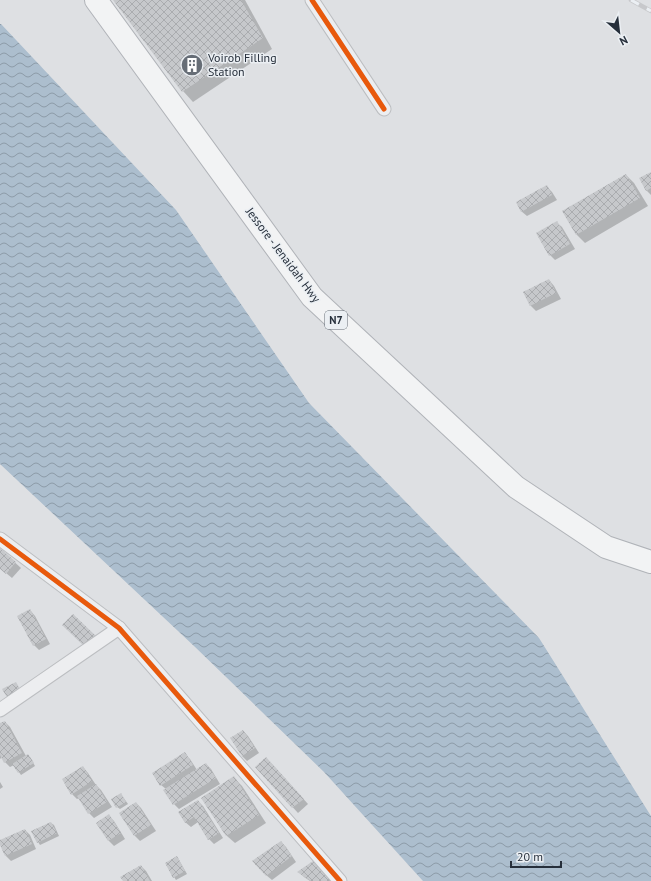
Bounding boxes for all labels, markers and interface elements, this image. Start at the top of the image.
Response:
north arrow [599,12,639,52]
text: N [617,33,630,49]
place label: Voirob Filling Station [207,50,277,79]
building icon: Voirob Filling Station [179,52,205,78]
street label: Jessore - Jenaidah Hwy [242,203,324,306]
road number: N7 [325,311,347,329]
scale bar [511,843,561,869]
text: 20 m [517,849,543,864]

